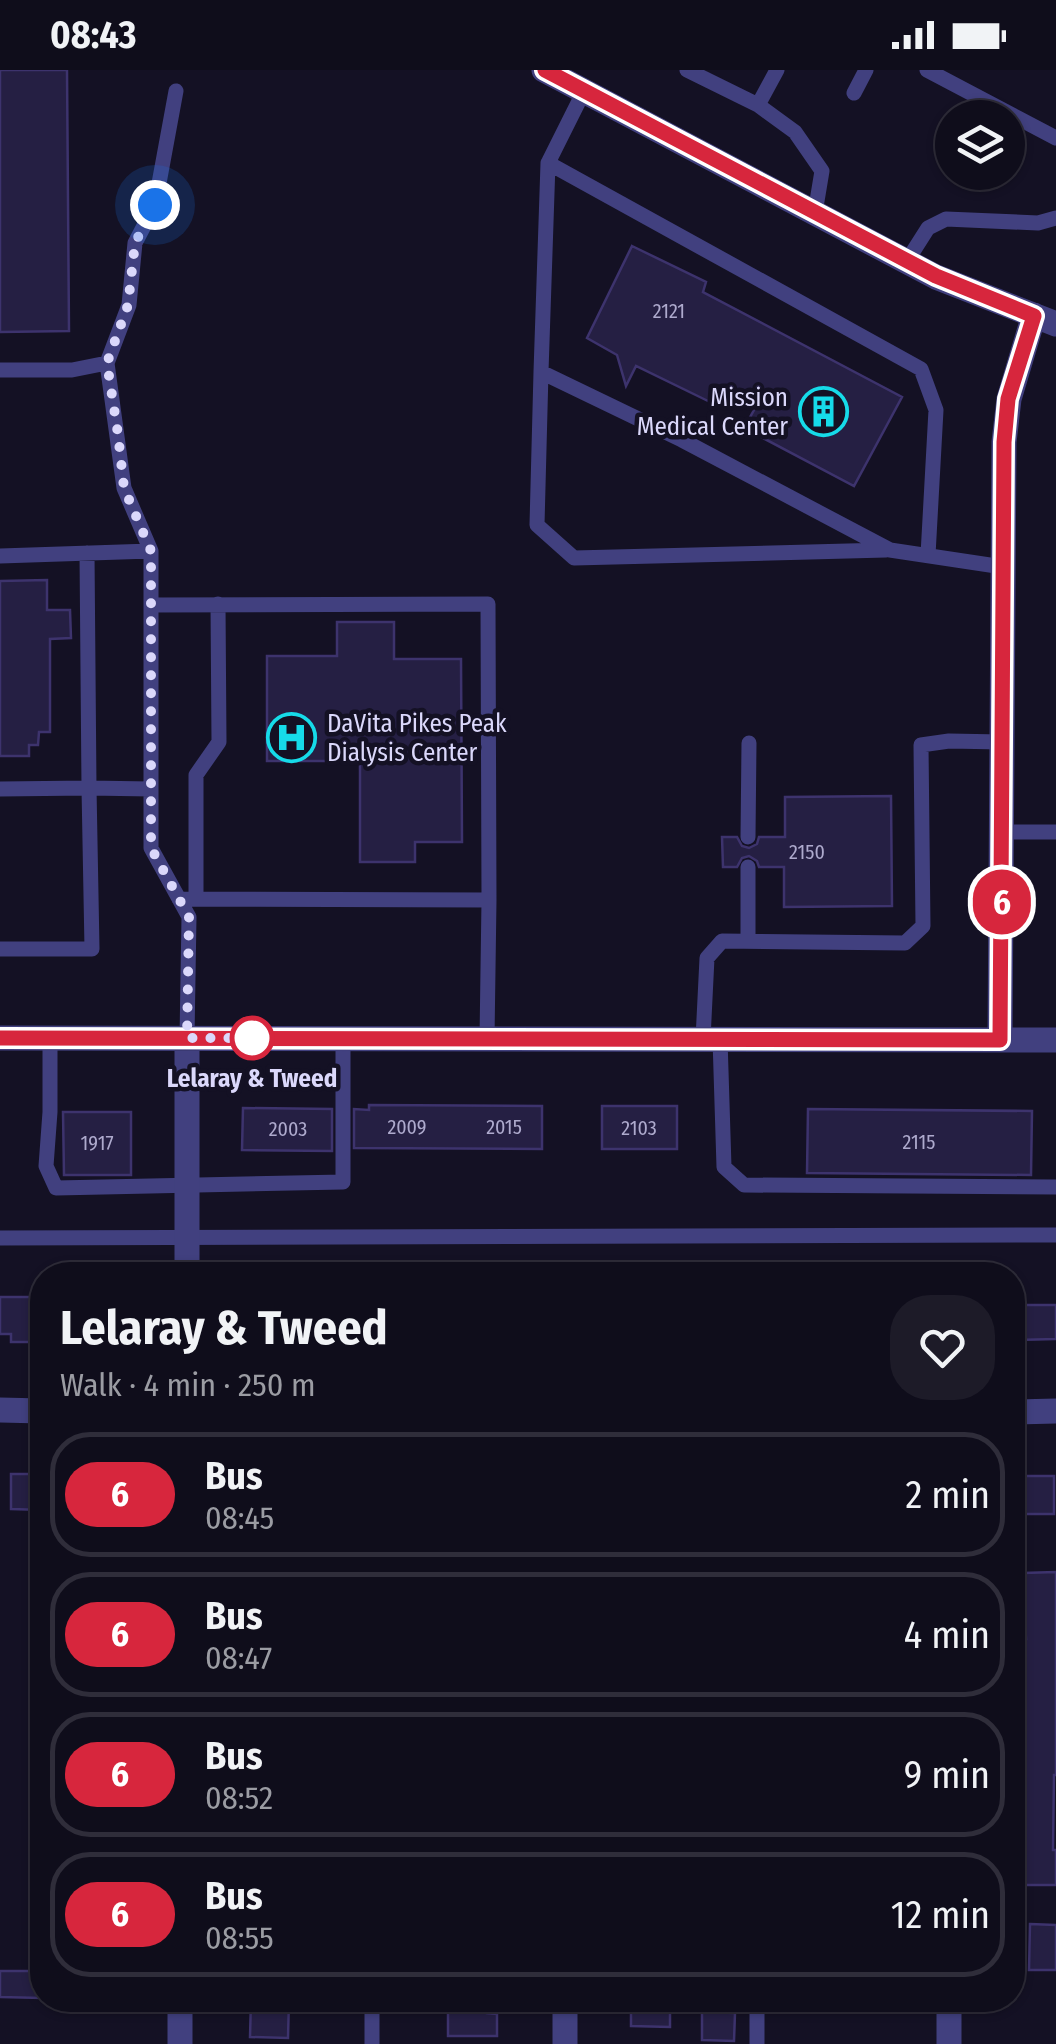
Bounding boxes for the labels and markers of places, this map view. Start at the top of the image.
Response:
place label: Mission Medical Center [637,383,788,442]
building icon: Mission Medical Center [797,386,849,438]
place label: DaVita Pikes Peak Dialysis Center [327,709,507,768]
hospital icon: DaVita Pikes Peak Dialysis Center [266,712,318,764]
marker: Lelaray & Tweed [231,1017,273,1059]
place label: Lelaray & Tweed [167,1064,337,1094]

